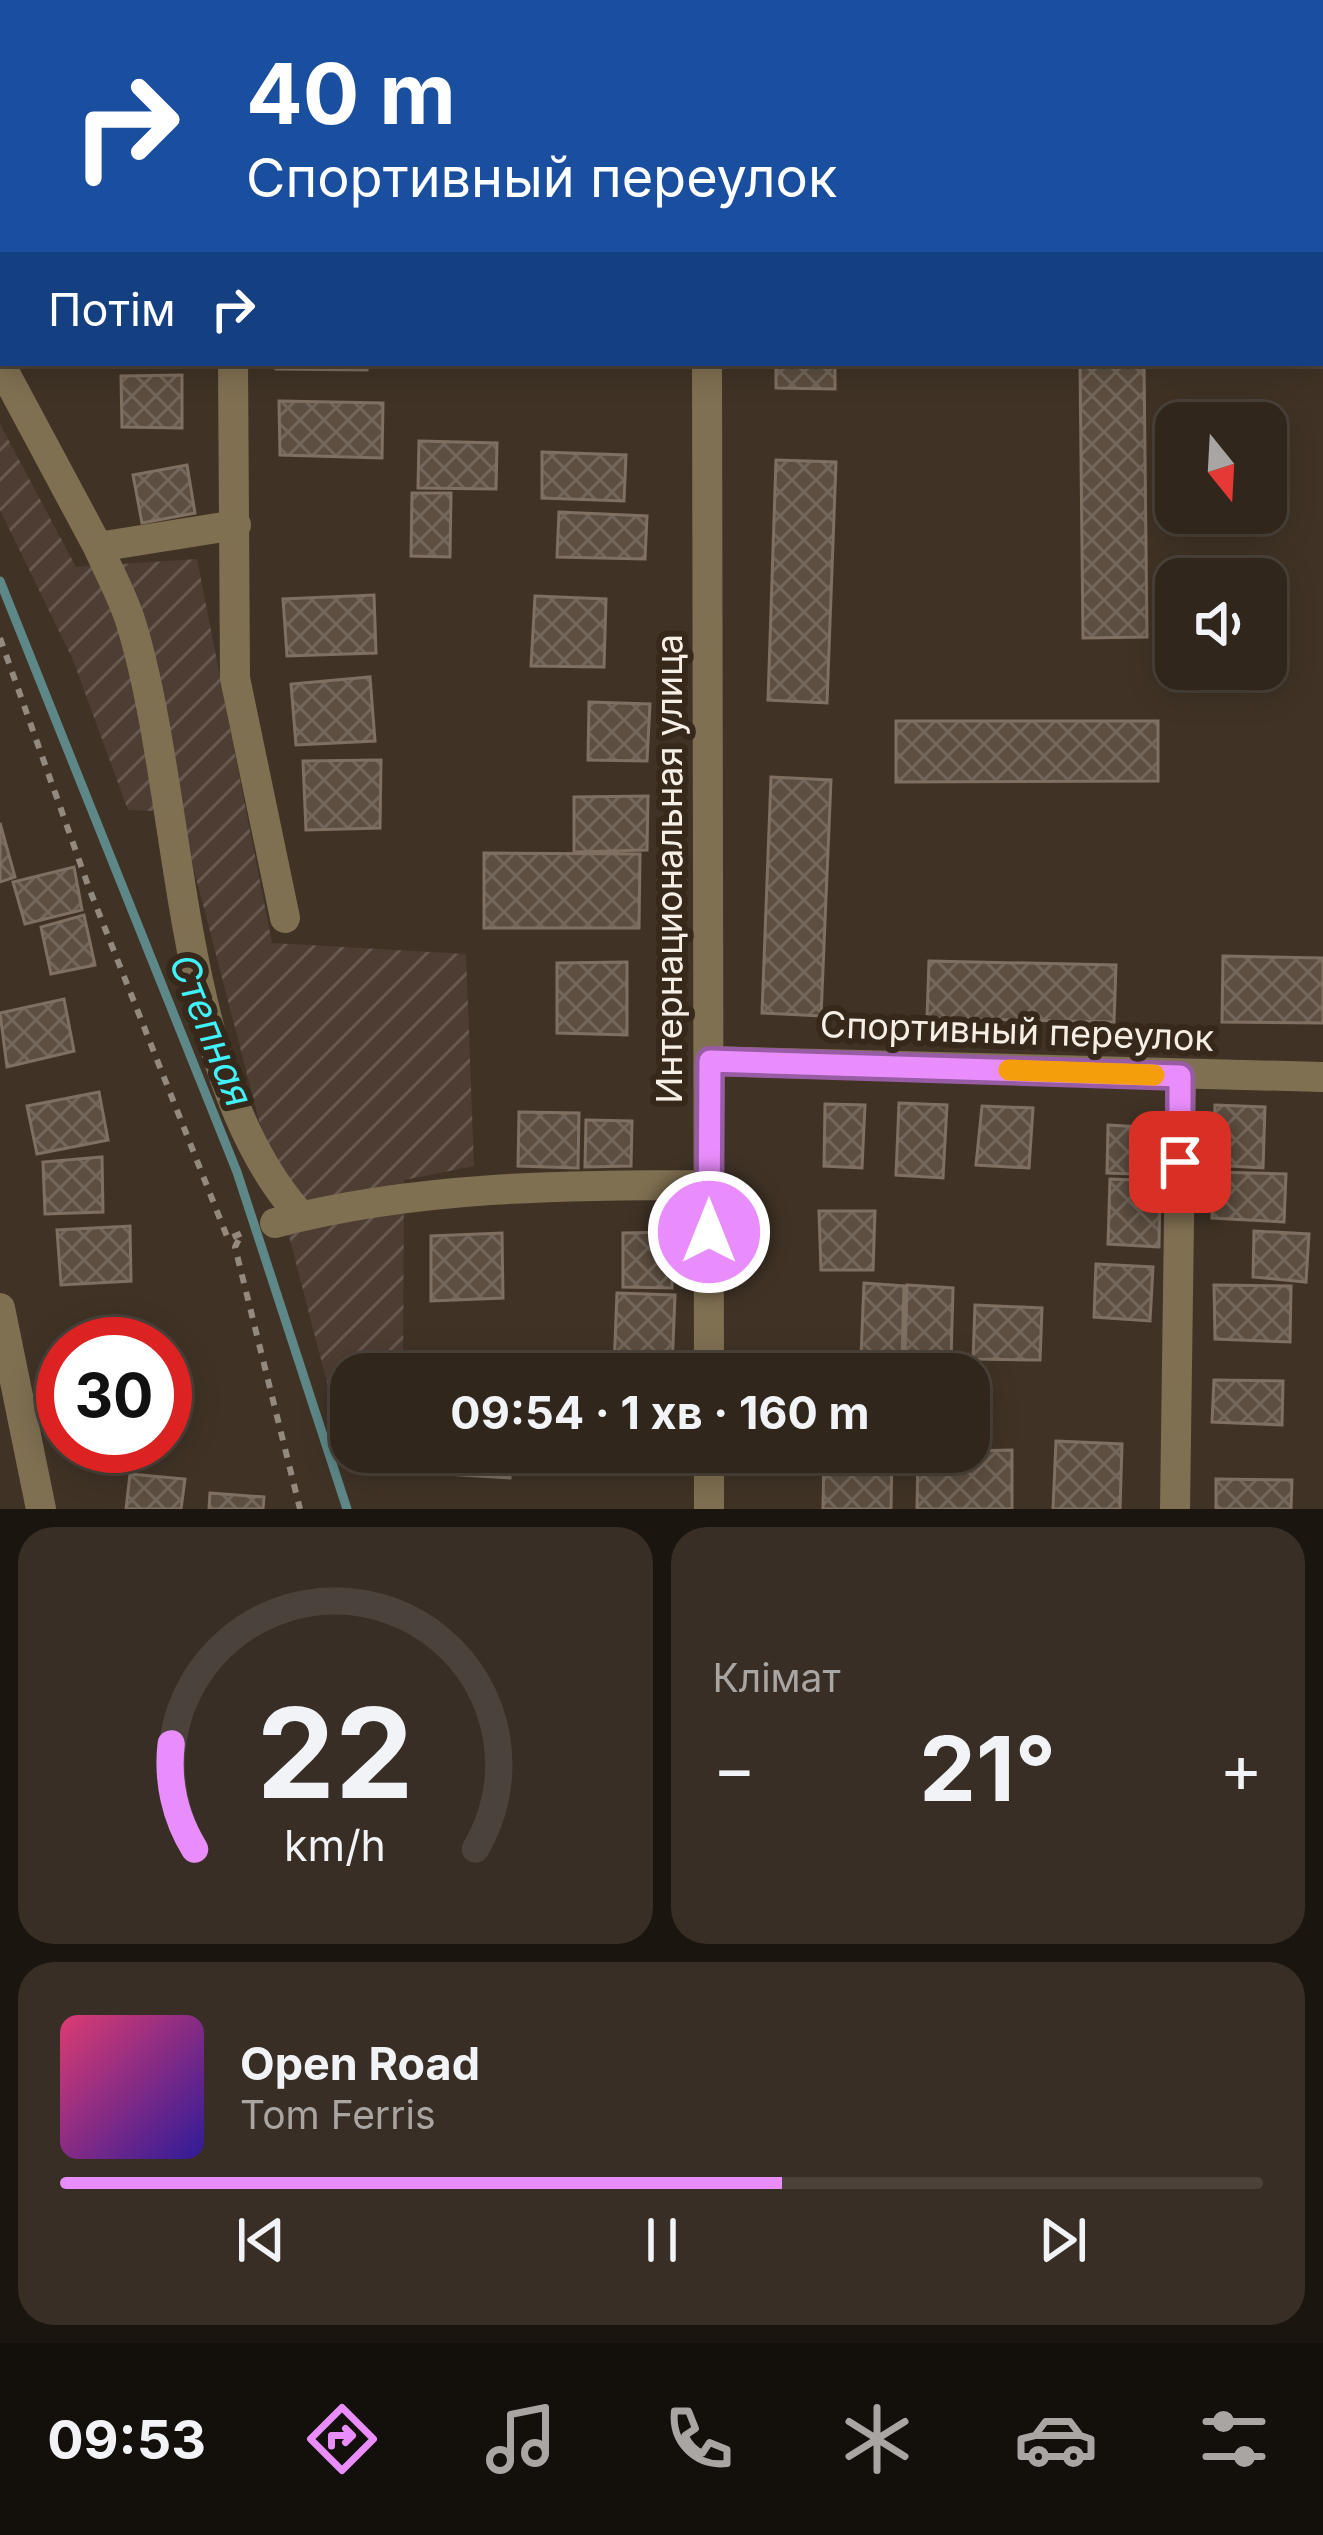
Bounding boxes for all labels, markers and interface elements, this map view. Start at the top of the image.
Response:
text: 40 m [246,43,456,144]
icon: right [48,48,204,204]
text: Спортивный переулок [246,145,837,210]
icon: right [200,276,266,342]
text: Потім [48,282,176,337]
north arrow [1155,402,1287,534]
map controls [1155,402,1287,690]
button: sound [1155,558,1287,690]
street label: Интернациональная улица [647,634,691,1104]
water label: Степная [160,947,264,1113]
street label: Спортивный переулок [819,1002,1215,1060]
pin [1129,1111,1231,1213]
icon: arrive [1147,1129,1213,1195]
position arrow [646,1169,772,1295]
speed limit sign: 30 [36,1317,192,1473]
text: 09:54 · 1 хв · 160 m [450,1385,870,1440]
text: Клімат [713,1654,841,1701]
text: 22 [257,1677,414,1828]
text: 21° [919,1714,1056,1823]
text: − [713,1728,756,1808]
text: + [1219,1728,1263,1808]
text: km/h [284,1818,386,1870]
text: Open Road [240,2036,480,2091]
text: Tom Ferris [240,2091,435,2138]
icon: previous [228,2207,294,2273]
icon: pause [629,2207,695,2273]
icon: next [1030,2207,1096,2273]
icon: directions [300,2397,384,2481]
icon: music [479,2397,563,2481]
icon: phone [657,2397,741,2481]
icon: climate [835,2397,919,2481]
icon: car [1014,2397,1098,2481]
icon: filters [1192,2397,1276,2481]
text: 09:53 [47,2407,206,2472]

